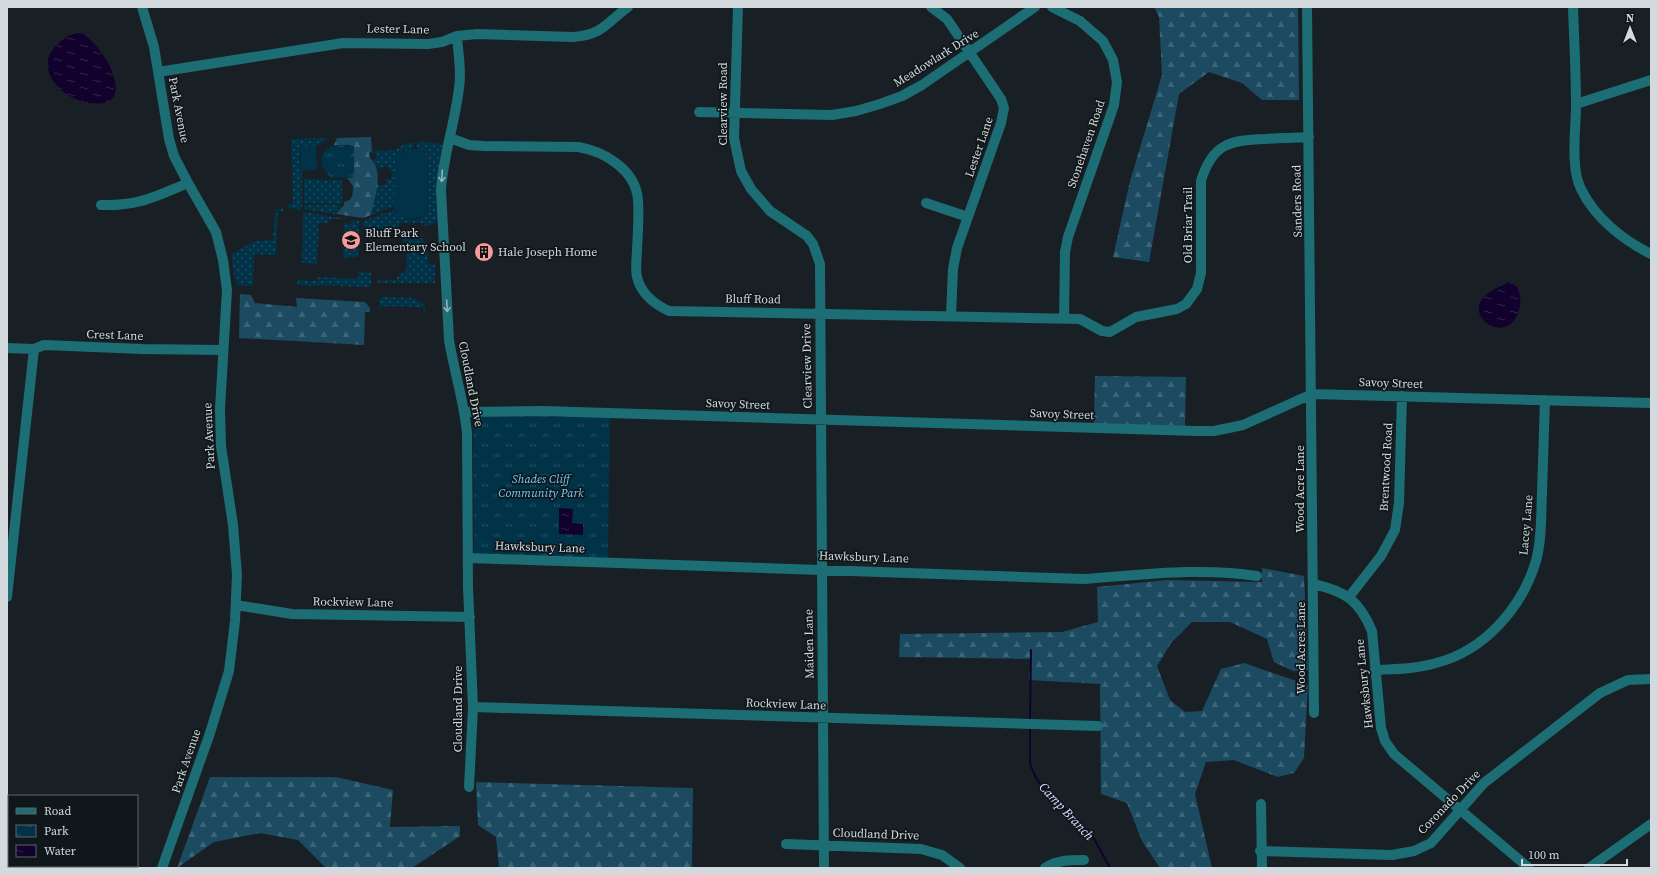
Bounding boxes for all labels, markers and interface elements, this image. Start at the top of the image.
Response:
north arrow [1610,8,1650,48]
text: N [1626,11,1634,26]
street label: Lester Lane [366,20,430,38]
street label: Meadowlark Drive [890,25,982,91]
street label: Clearview Road [715,62,731,146]
street label: Park Avenue [165,76,193,144]
street label: Stonehaven Road [1063,98,1109,190]
street label: Lester Lane [961,115,997,179]
street label: Sanders Road [1288,164,1306,237]
one-way arrow [438,169,445,182]
street label: Old Briar Trail [1180,186,1196,263]
place label: Bluff Park Elementary School [365,225,466,255]
school or university icon: Bluff Park Elementary School [340,229,362,251]
building icon: Hale Joseph Home [473,241,495,263]
place label: Hale Joseph Home [498,244,597,260]
street label: Bluff Road [725,291,781,307]
one-way arrow [443,299,451,312]
street label: Clearview Drive [798,323,816,409]
street label: Crest Lane [86,326,144,344]
street label: Cloudland Drive [455,340,487,428]
street label: Savoy Street [1359,374,1423,392]
street label: Savoy Street [706,395,770,413]
street label: Park Avenue [199,402,219,470]
street label: Savoy Street [1030,405,1094,423]
street label: Brentwood Road [1376,422,1396,512]
street label: Wood Acre Lane [1292,445,1308,533]
park label: Shades Cliff Community Park [498,471,584,501]
street label: Lacey Lane [1515,494,1537,556]
street label: Hawksbury Lane [495,537,585,557]
street label: Hawksbury Lane [819,547,909,567]
street label: Rockview Lane [312,593,394,611]
street label: Wood Acres Lane [1293,602,1309,694]
street label: Maiden Lane [800,609,818,679]
street label: Hawksbury Lane [1351,638,1377,730]
street label: Cloudland Drive [450,666,466,752]
street label: Rockview Lane [745,695,827,713]
street label: Park Avenue [168,727,204,795]
street label: Coronado Drive [1414,766,1484,838]
water label: Camp Branch [1035,779,1098,844]
legend [8,795,138,867]
text: Road [44,803,71,819]
text: Park [44,823,69,839]
street label: Cloudland Drive [832,824,920,844]
scale bar [1522,841,1627,867]
text: Water [44,843,76,859]
text: 100 m [1528,847,1560,863]

